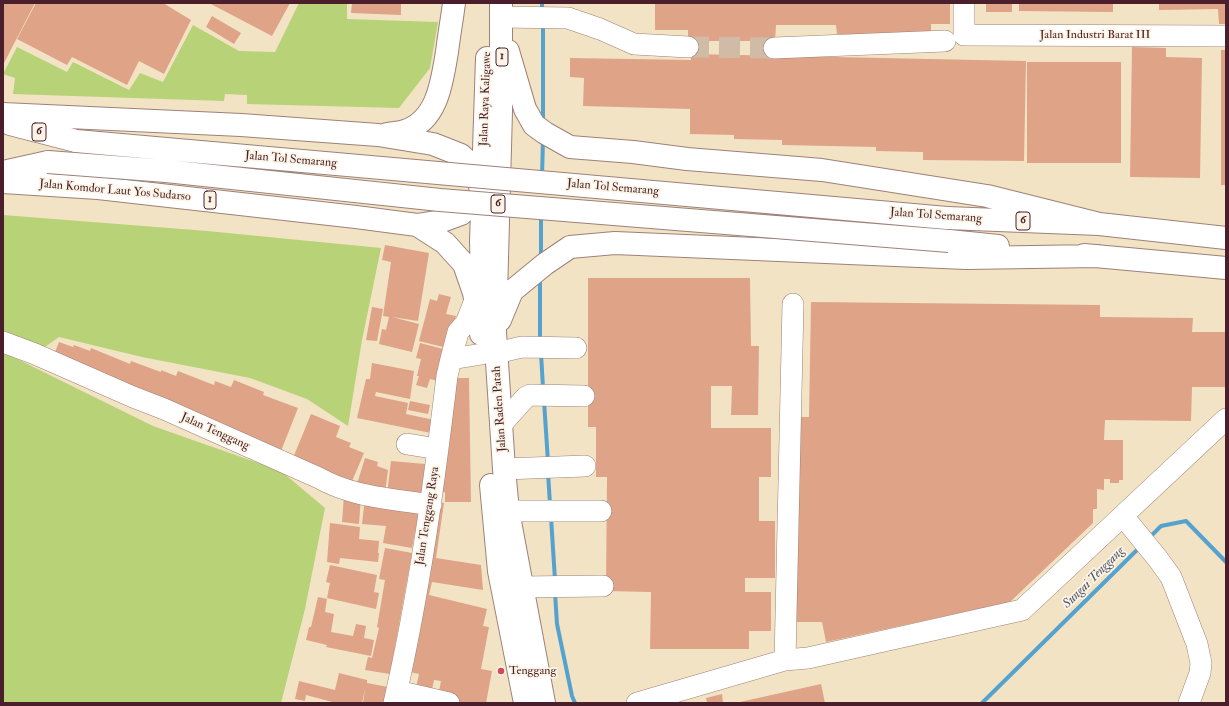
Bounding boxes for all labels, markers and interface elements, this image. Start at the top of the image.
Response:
street label: Jalan Industri Barat III [1040,28,1150,42]
road number: 1 [496,48,508,66]
street label: Jalan Raya Kaligawe [477,51,495,147]
road number: 6 [32,123,46,141]
street label: Jalan Tol Semarang [244,149,338,171]
street label: Jalan Komdor Laut Yos Sudarso [39,177,191,205]
street label: Jalan Tol Semarang [566,177,660,199]
road number: 1 [204,191,216,209]
road number: 6 [491,195,505,213]
street label: Jalan Tol Semarang [889,206,983,226]
road number: 6 [1016,212,1030,230]
street label: Jalan Raden Patah [490,366,510,452]
street label: Jalan Tenggang [178,410,252,454]
street label: Jalan Tenggang Raya [413,466,443,566]
water label: Sungai Tenggang [1060,544,1128,612]
place label: Tenggang [509,664,556,678]
marker: Tenggang [496,666,506,676]

